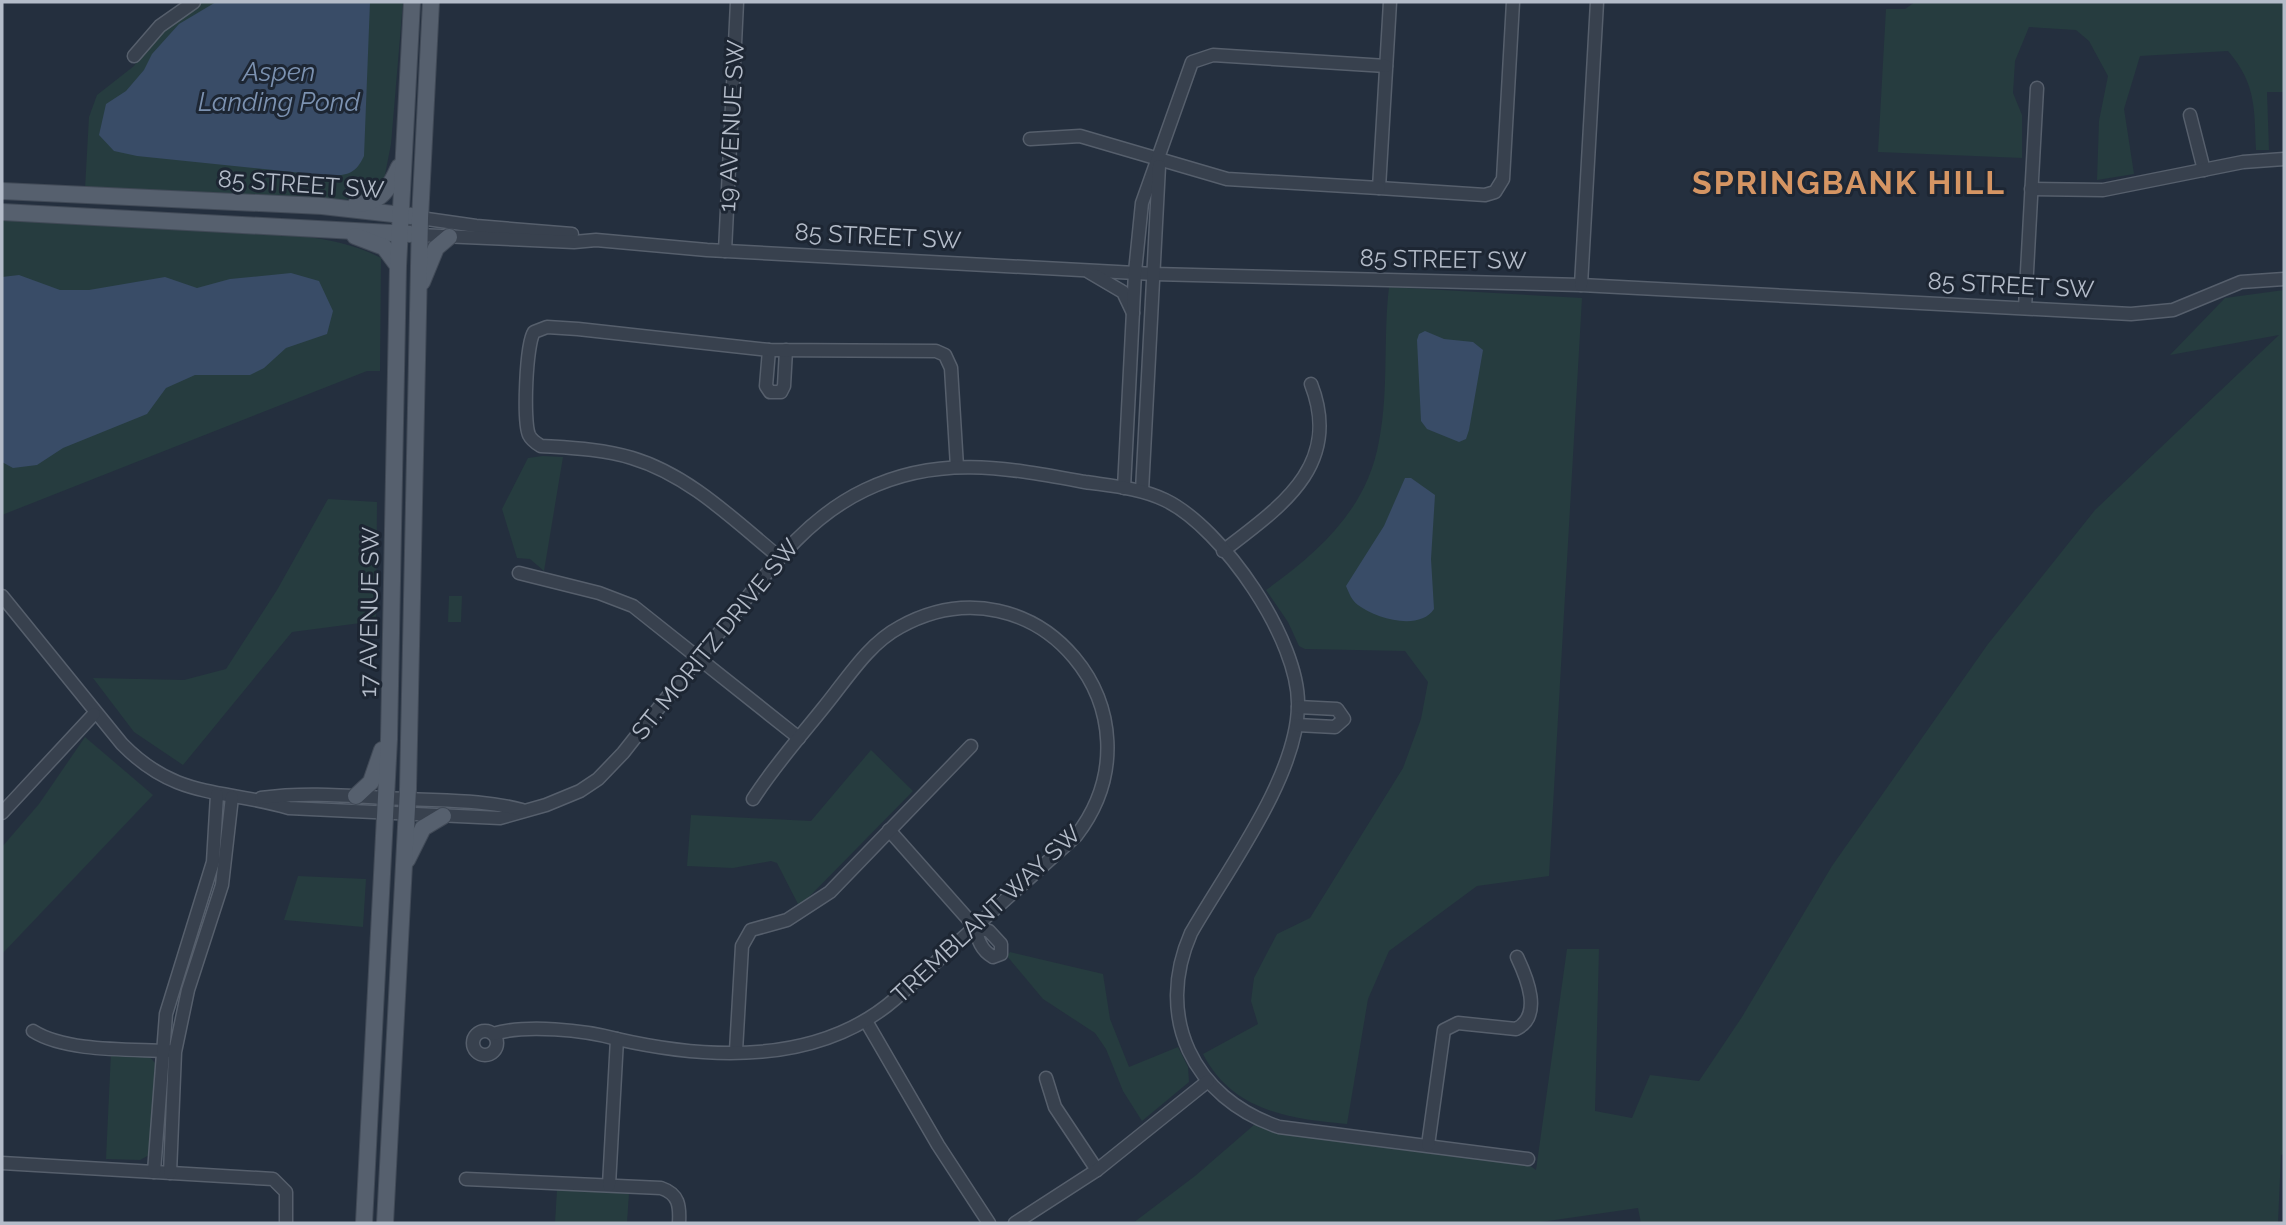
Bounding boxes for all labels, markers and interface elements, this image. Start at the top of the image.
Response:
street label: 19 AVENUE SW [712,39,750,213]
water label: Aspen Landing Pond [198,57,360,117]
street label: 85 STREET SW [217,164,385,204]
district label: SPRINGBANK HILL [1692,164,2006,201]
street label: 85 STREET SW [794,217,962,255]
street label: 85 STREET SW [1359,243,1527,275]
street label: 85 STREET SW [1927,266,2095,304]
street label: 17 AVENUE SW [353,526,385,698]
street label: ST. MORITZ DRIVE SW [625,533,805,745]
street label: TREMBLANT WAY SW [885,819,1087,1009]

